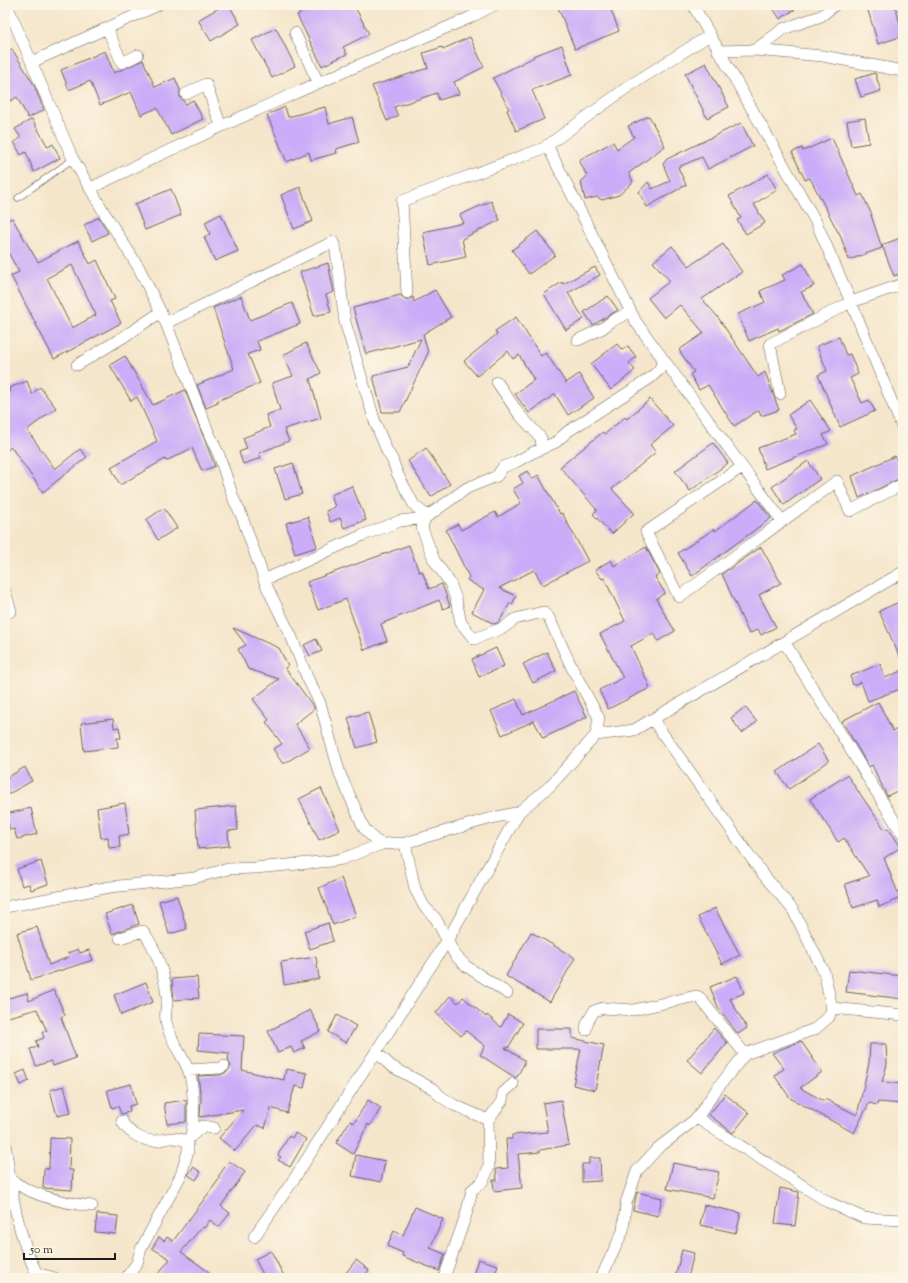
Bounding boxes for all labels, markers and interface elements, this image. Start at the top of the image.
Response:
scale bar [24,1235,115,1261]
text: 50 m [29,1241,53,1259]

